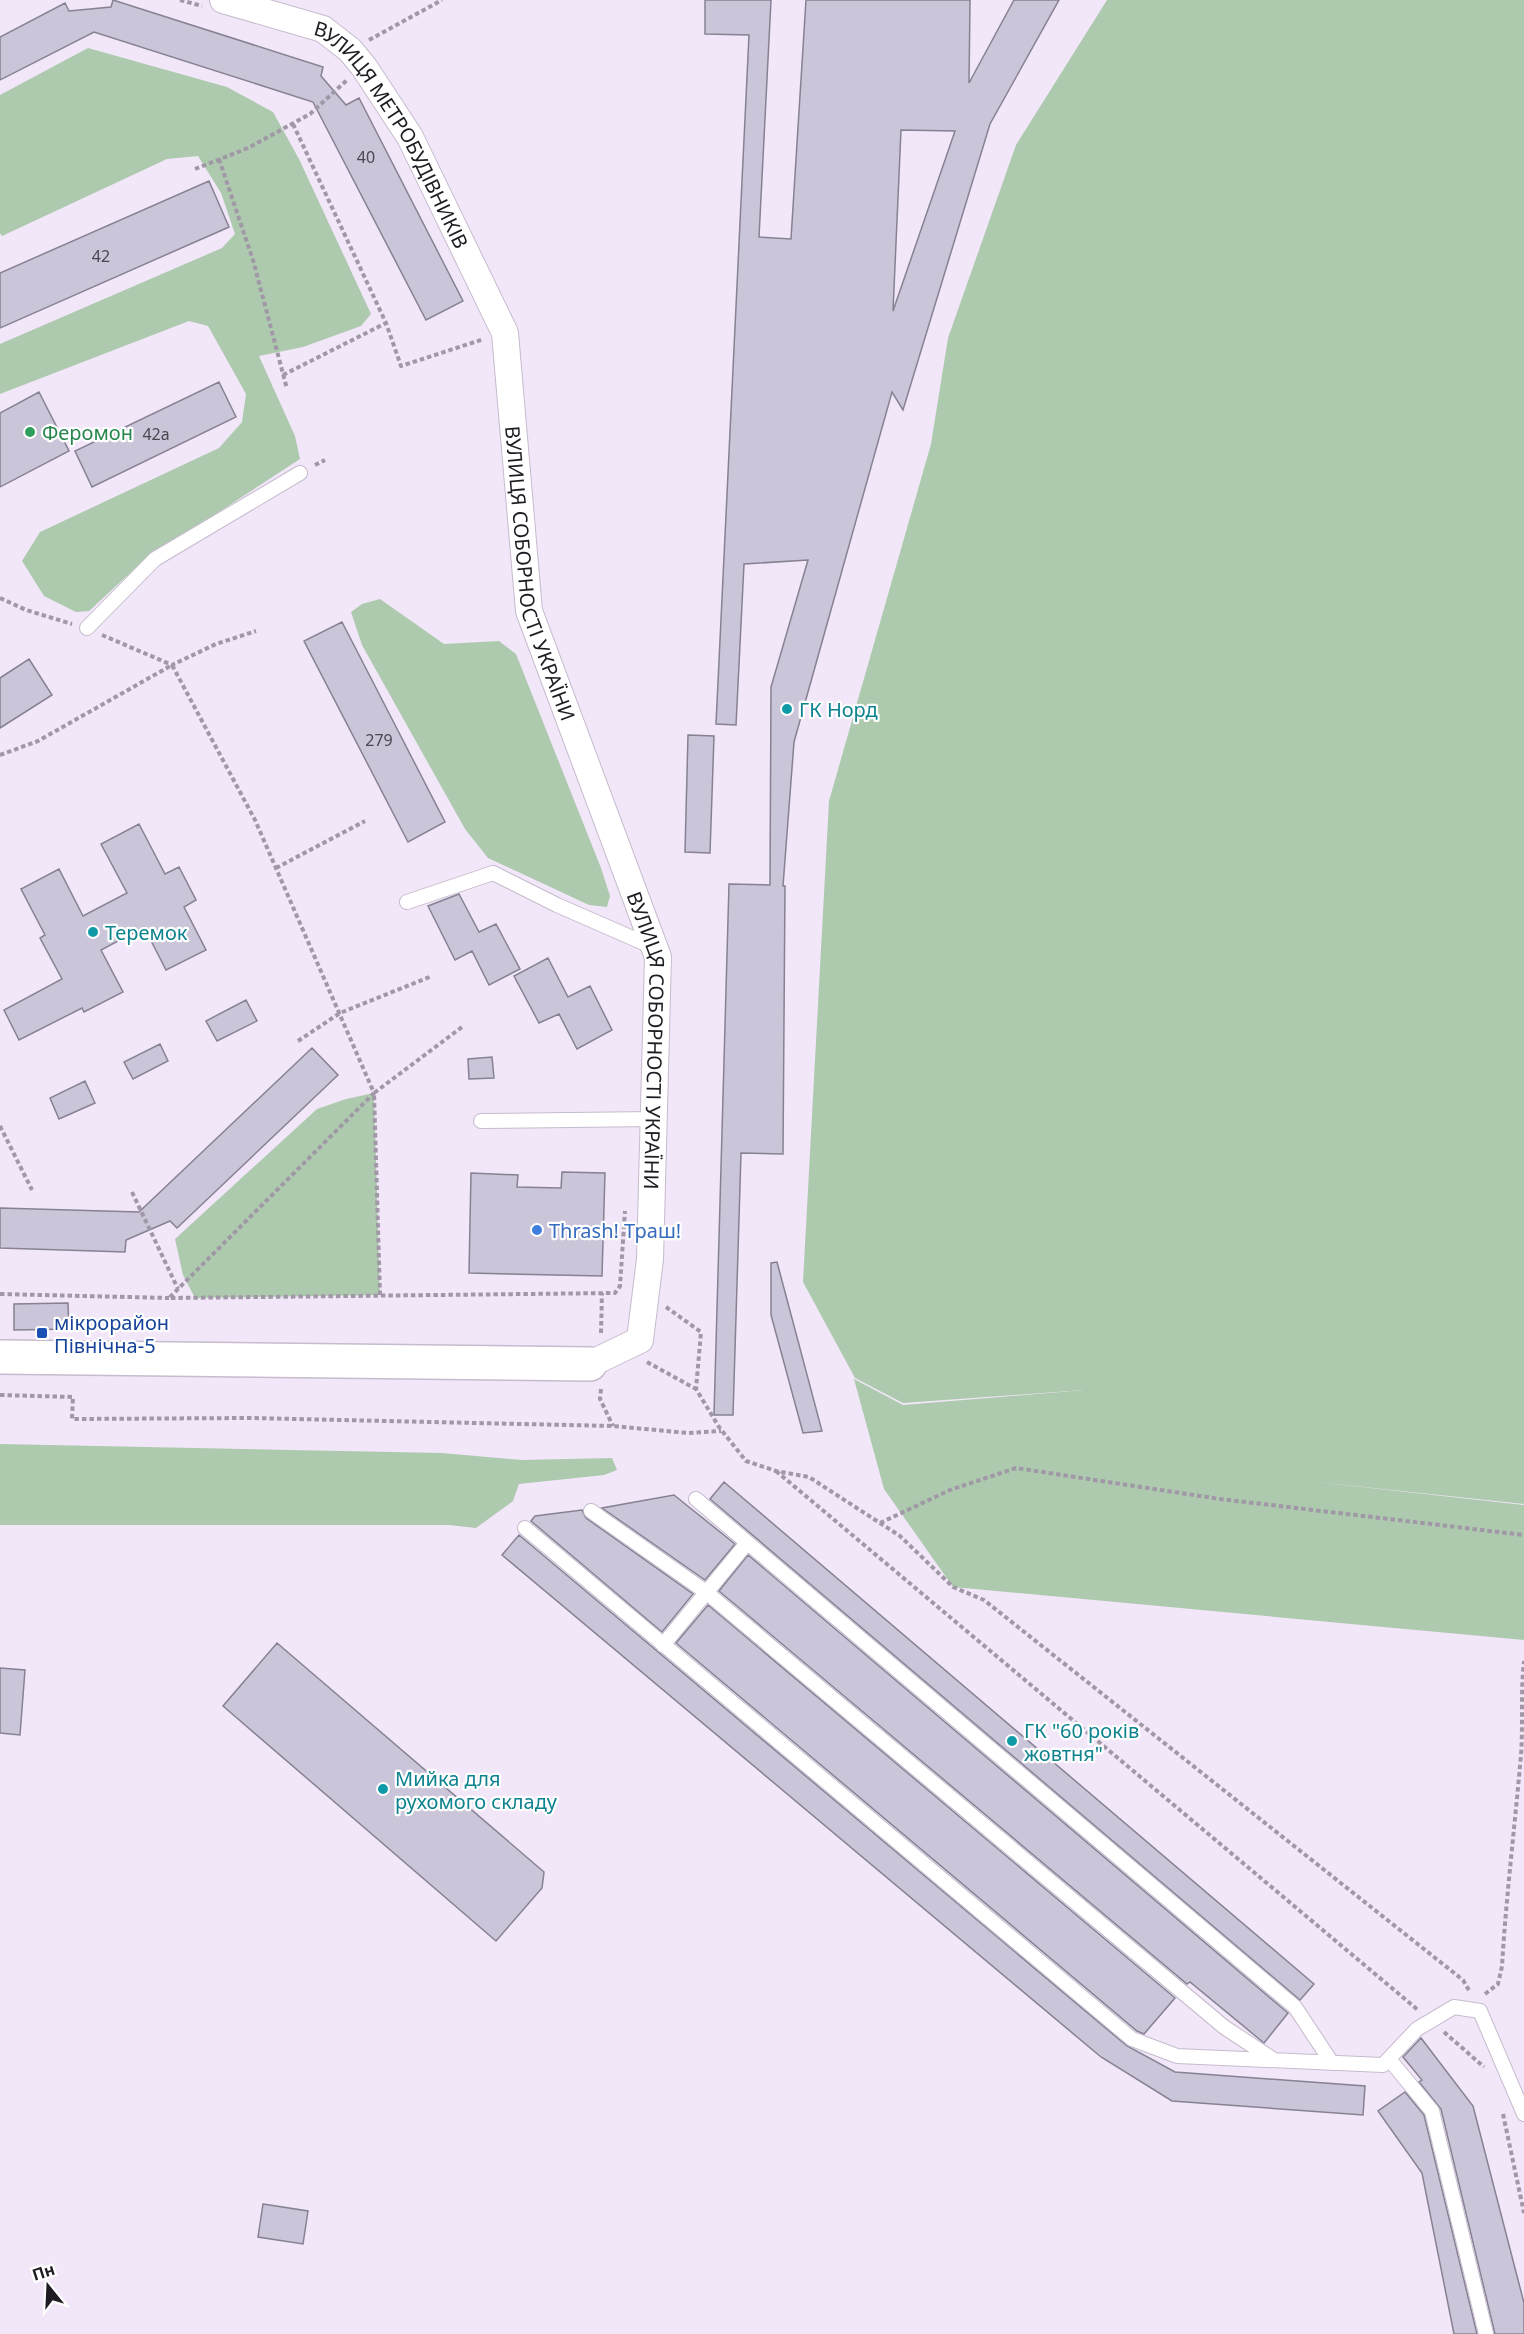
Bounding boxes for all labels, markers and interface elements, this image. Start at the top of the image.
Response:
street label: ВУЛИЦЯ МЕТРОБУДІВНИКІВ [311,14,475,253]
house number: 40 [357,146,375,168]
house number: 42 [92,245,110,267]
place label: Феромон [42,419,133,446]
house number: 42а [142,423,170,445]
marker: Феромон [23,425,37,439]
street label: ВУЛИЦЯ СОБОРНОСТІ УКРАЇНИ [500,425,582,724]
place label: ГК Норд [799,696,878,723]
marker: ГК Норд [780,702,794,716]
house number: 279 [365,729,393,751]
street label: ВУЛИЦЯ СОБОРНОСТІ УКРАЇНИ [621,887,672,1190]
place label: Теремок [105,919,188,946]
marker: Теремок [86,925,100,939]
place label: Thrash! Траш! [549,1217,681,1244]
marker: Thrash! Траш! [530,1223,544,1237]
place label: мікрорайон Північна-5 [54,1309,169,1359]
marker: мікрорайон Північна-5 [35,1326,49,1340]
place label: ГК "60 років жовтня" [1024,1717,1139,1767]
marker: ГК "60 років жовтня" [1005,1734,1019,1748]
place label: Мийка для рухомого складу [395,1765,558,1815]
marker: Мийка для рухомого складу [376,1782,390,1796]
north arrow [18,2256,78,2316]
text: Пн [29,2258,58,2286]

